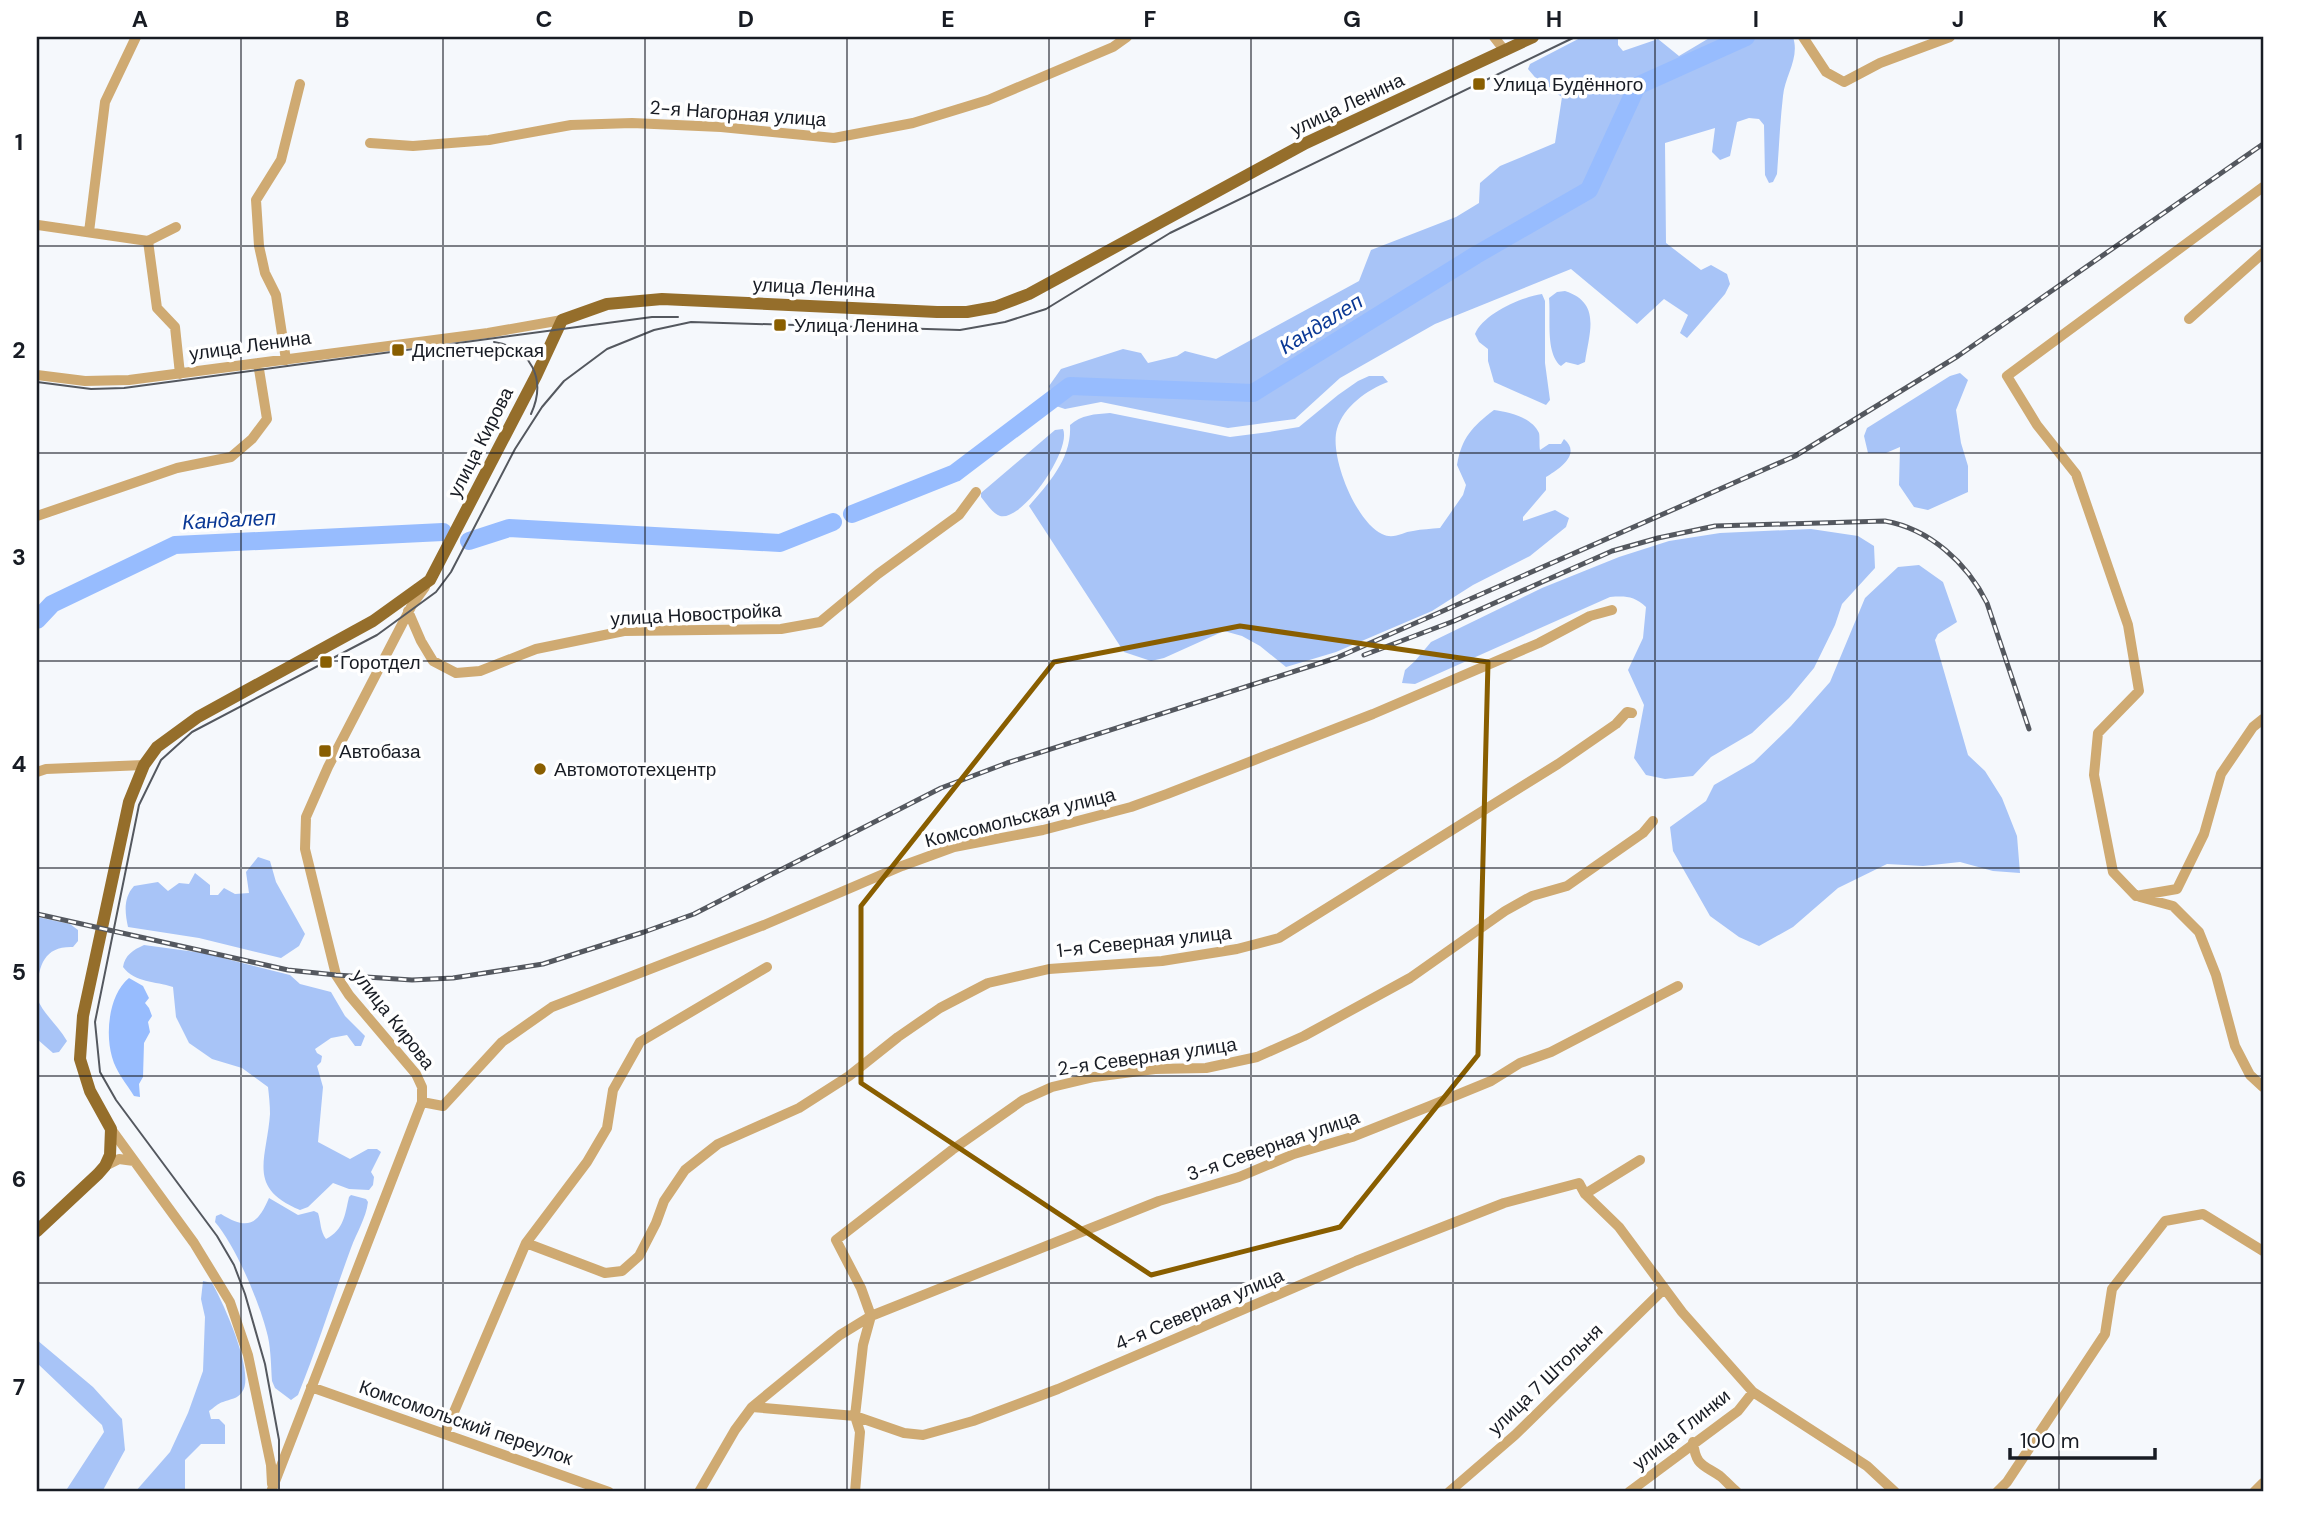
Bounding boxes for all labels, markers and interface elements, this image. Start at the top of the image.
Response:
text: A [132,4,148,34]
text: B [335,4,349,34]
text: C [536,4,552,34]
text: D [738,4,754,34]
text: E [941,4,955,34]
text: F [1144,4,1157,34]
text: G [1343,4,1361,34]
text: H [1546,4,1562,34]
text: I [1753,4,1759,34]
text: J [1952,4,1964,34]
text: K [2152,4,2168,34]
street label: улица Ленина [1286,67,1408,142]
place label: Улица Будённого [1493,72,1643,97]
marker: Улица Будённого [1471,76,1487,92]
street label: 2-я Нагорная улица [649,95,828,132]
text: 1 [15,127,23,157]
street label: улица Ленина [752,272,876,303]
water label: Кандалеп [1274,287,1369,361]
place label: Улица Ленина [794,313,919,338]
marker: Улица Ленина [772,317,788,333]
street label: улица Ленина [188,325,313,366]
text: 2 [12,335,26,365]
place label: Диспетчерская [412,338,544,363]
marker: Диспетчерская [390,342,406,358]
street label: улица Кирова [442,382,519,502]
water label: Кандалеп [181,504,277,536]
text: 3 [12,542,26,572]
street label: улица Новостройка [610,598,783,631]
place label: Горотдел [340,650,420,675]
marker: Горотдел [318,654,334,670]
place label: Автобаза [339,739,421,764]
marker: Автобаза [317,743,333,759]
text: 4 [12,749,27,779]
place label: Автомототехцентр [554,757,716,782]
marker: Автомототехцентр [532,761,548,777]
street label: Комсомольская улица [922,782,1118,853]
street label: 1-я Северная улица [1055,920,1233,963]
text: 5 [12,957,26,987]
street label: улица Кирова [347,964,441,1075]
street label: 2-я Северная улица [1056,1031,1239,1081]
street label: 3-я Северная улица [1184,1104,1363,1187]
text: 6 [12,1164,26,1194]
street label: 4-я Северная улица [1111,1262,1288,1356]
street label: улица 7 Штольня [1483,1318,1608,1441]
text: 7 [13,1372,25,1402]
street label: Комсомольский переулок [356,1374,577,1471]
street label: улица Глинки [1627,1383,1735,1475]
scale bar [2010,1417,2155,1461]
text: 100 m [2020,1427,2080,1455]

